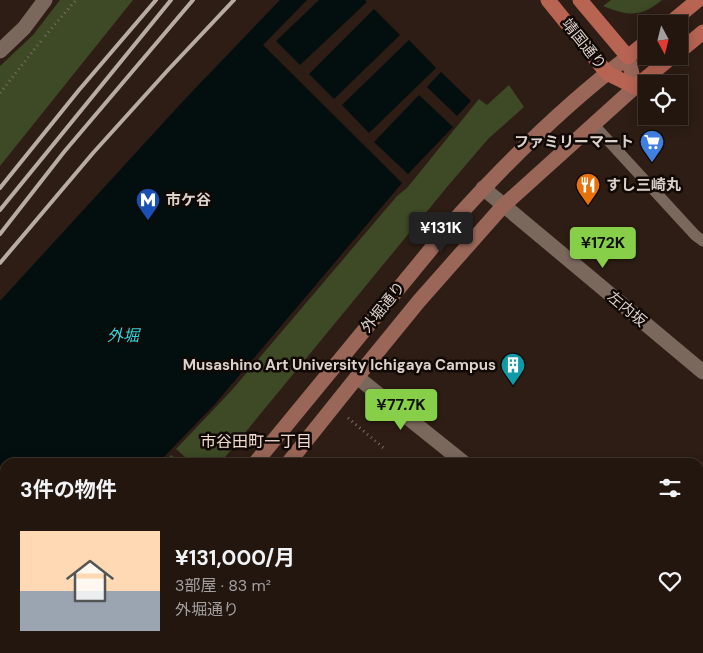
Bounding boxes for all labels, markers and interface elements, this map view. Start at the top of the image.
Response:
street label: 靖国通り [557,14,611,74]
north arrow [638,15,688,65]
map controls [638,15,688,125]
button: locate [638,75,688,125]
supermarket icon: ファミリーマート [639,129,665,163]
place label: ファミリーマート [514,132,634,152]
restaurant icon: すし三崎丸 [575,172,601,206]
place label: すし三崎丸 [606,175,681,195]
metro station icon: 市ケ谷 [135,187,161,221]
place label: 市ケ谷 [166,190,211,210]
pin: ¥131K [406,212,476,254]
text: ¥131K [420,217,462,238]
pin: ¥172K [568,226,638,269]
text: ¥172K [581,232,625,253]
street label: 外堀通り [356,277,410,337]
street label: 左内坂 [603,287,651,331]
water label: 外堀 [107,325,142,346]
building icon: Musashino Art University Ichigaya Campus [500,352,526,386]
place label: Musashino Art University Ichigaya Campus [183,355,496,375]
pin: ¥77.7K [360,388,442,431]
text: ¥77.7K [376,394,426,415]
district label: 市谷田町一丁目 [200,431,312,452]
icon: filters [656,474,684,502]
text: 3件の物件 [20,476,117,504]
text: ¥131,000/月 [175,544,295,572]
icon: home [60,551,120,611]
icon: heart [656,567,684,595]
text: 3部屋 · 83 m² [175,575,271,596]
text: 外堀通り [175,599,239,620]

